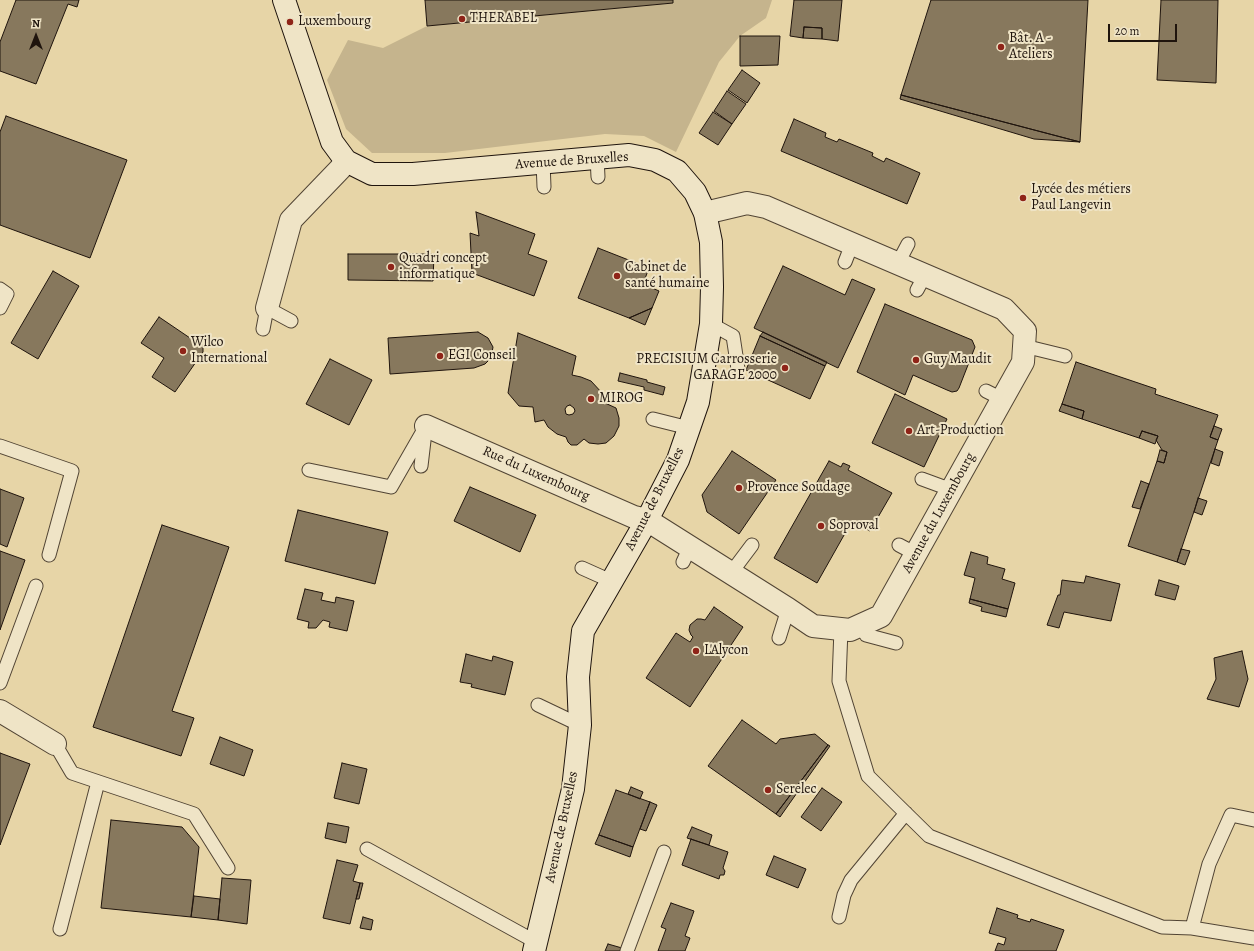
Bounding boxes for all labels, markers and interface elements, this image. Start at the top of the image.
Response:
place label: THERABEL [470,11,537,27]
place label: Luxembourg [298,14,371,30]
marker: THERABEL [457,14,467,24]
north arrow [16,16,56,56]
text: N [32,16,40,31]
scale bar [1110,16,1179,42]
marker: Luxembourg [285,17,295,27]
text: 20 m [1115,23,1139,39]
place label: Bât. A - Ateliers [1009,31,1053,64]
marker: Bât. A - Ateliers [996,42,1006,52]
street label: Avenue de Bruxelles [515,149,629,173]
place label: Lycée des métiers Paul Langevin [1031,182,1131,214]
marker: Lycée des métiers Paul Langevin [1018,193,1028,203]
place label: Quadri concept informatique [399,251,487,284]
place label: Cabinet de santé humaine [625,260,710,292]
marker: Quadri concept informatique [386,262,396,272]
marker: Cabinet de santé humaine [612,271,622,281]
place label: Wilco International [191,335,267,368]
marker: Wilco International [178,346,188,356]
place label: EGI Conseil [448,348,516,364]
marker: EGI Conseil [435,351,445,361]
place label: PRECISIUM Carrosserie GARAGE 2000 [636,352,777,384]
place label: Guy Maudit [924,352,992,368]
marker: Guy Maudit [911,355,921,365]
marker: PRECISIUM Carrosserie GARAGE 2000 [780,363,790,373]
place label: MIROG [599,391,643,407]
marker: MIROG [586,394,596,404]
place label: Art-Production [917,423,1004,439]
marker: Art-Production [904,426,914,436]
street label: Rue du Luxembourg [480,443,592,505]
street label: Avenue de Bruxelles [622,445,688,553]
street label: Avenue du Luxembourg [899,450,979,576]
place label: Provence Soudage [747,480,850,496]
marker: Provence Soudage [734,483,744,493]
place label: Soproval [829,518,878,534]
marker: Soproval [816,521,826,531]
place label: L'Alycon [704,643,748,659]
marker: L'Alycon [691,646,701,656]
street label: Avenue de Bruxelles [542,770,582,884]
place label: Serelec [776,782,817,798]
marker: Serelec [763,785,773,795]

